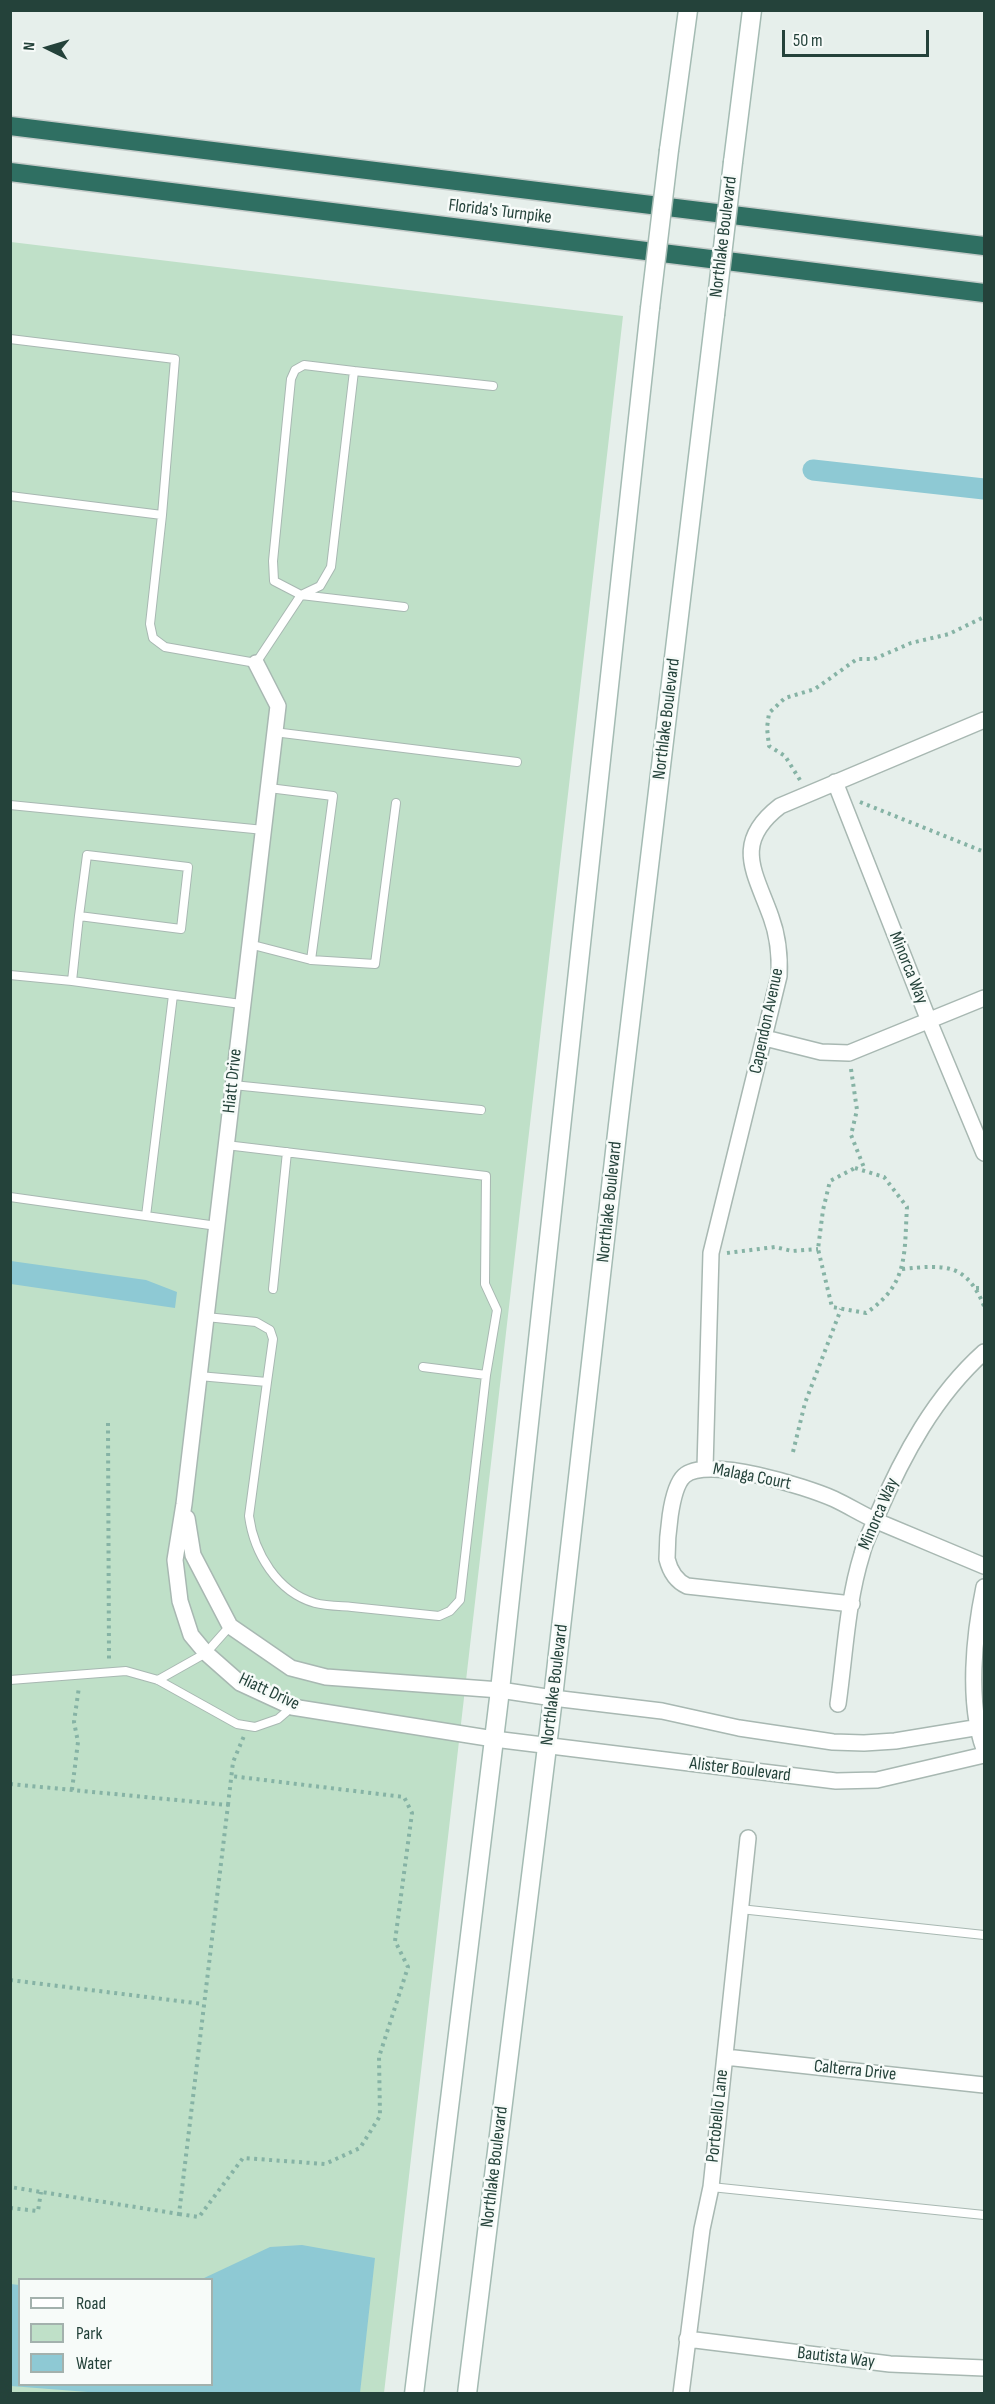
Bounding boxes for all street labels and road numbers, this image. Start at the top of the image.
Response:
street label: Northlake Boulevard [706,175,742,299]
street label: Florida's Turnpike [447,195,553,229]
street label: Northlake Boulevard [649,657,685,781]
street label: Minorca Way [884,929,932,1007]
street label: Capendon Avenue [745,966,789,1076]
street label: Hiatt Drive [219,1048,247,1114]
street label: Northlake Boulevard [593,1140,627,1264]
street label: Malaga Court [711,1459,793,1495]
street label: Minorca Way [854,1475,904,1553]
street label: Northlake Boulevard [537,1623,573,1747]
street label: Hiatt Drive [235,1669,303,1715]
street label: Alister Boulevard [688,1753,792,1787]
street label: Calterra Drive [813,2056,897,2086]
street label: Portobello Lane [702,2068,734,2164]
street label: Northlake Boulevard [477,2105,513,2229]
street label: Bautista Way [796,2343,876,2373]

